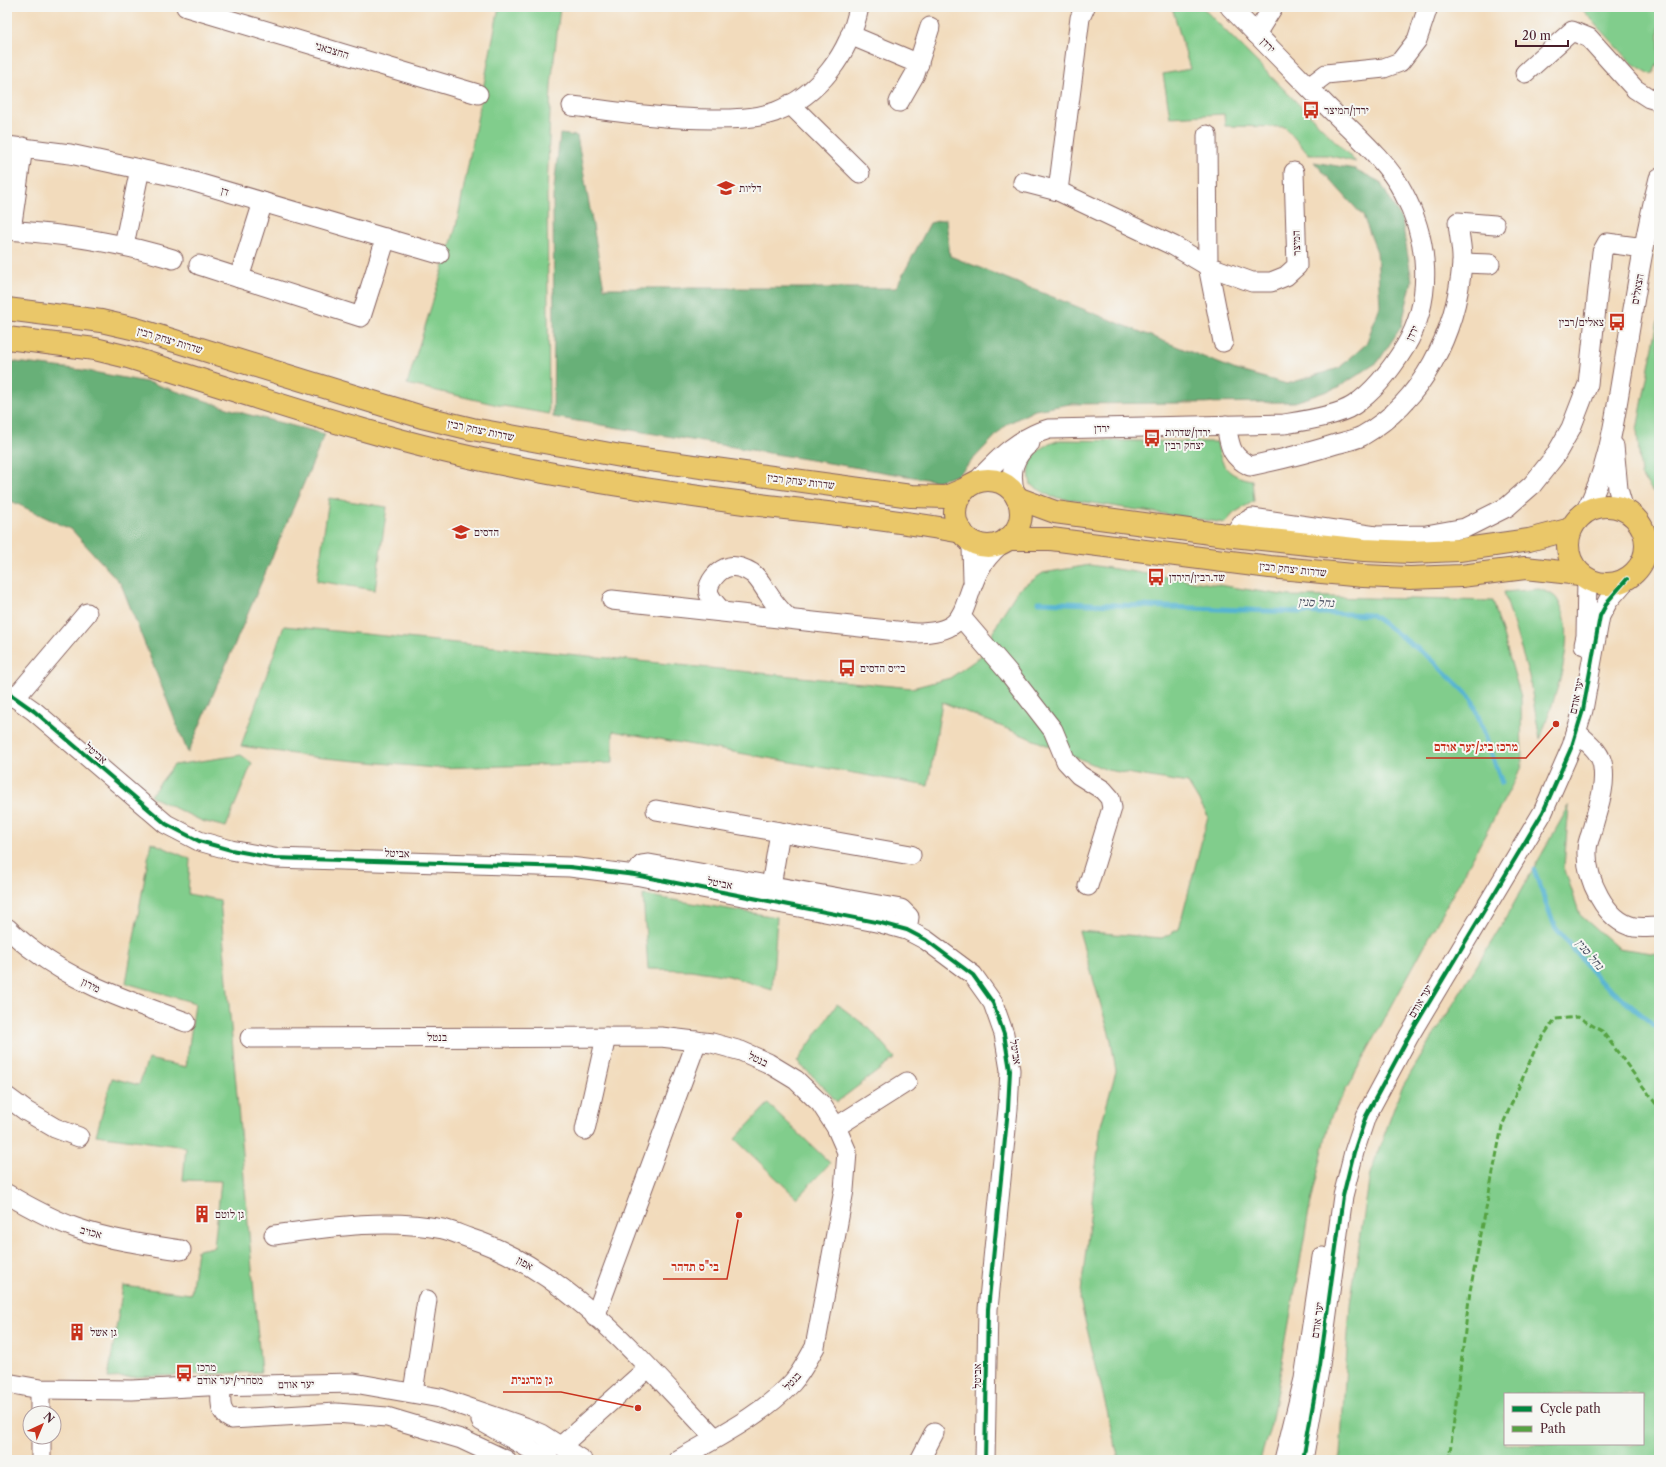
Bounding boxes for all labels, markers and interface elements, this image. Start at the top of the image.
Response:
scale bar [1516,22,1568,48]
text: 20 m [1522,28,1551,43]
street label: ירדן [1258,35,1278,55]
street label: החצבאני [313,38,351,62]
bus stop icon: ירדן/המיצר [1301,100,1321,120]
place label: ירדן/המיצר [1324,103,1369,117]
school or university icon: דליות [716,178,736,198]
place label: דליות [739,181,761,195]
street label: דן [219,183,231,199]
street label: המיצר [1289,230,1303,256]
street label: הצאלים [1627,272,1647,306]
bus stop icon: צאלים/רבין [1607,312,1627,332]
place label: צאלים/רבין [1559,315,1604,329]
street label: שדרות יצחק רבין [136,323,205,357]
street label: ירדן [1402,323,1422,343]
street label: שדרות יצחק רבין [446,416,516,444]
street label: ירדן [1094,421,1110,435]
place label: ירדן/שדרות יצחק רבין [1165,425,1211,452]
bus stop icon: ירדן/שדרות יצחק רבין [1142,428,1162,448]
street label: שדרות יצחק רבין [767,470,836,492]
school or university icon: הדסים [451,522,471,542]
place label: הדסים [474,525,499,539]
street label: שדרות יצחק רבין [1259,558,1328,580]
bus stop icon: שד.רבין/הירדן [1146,567,1166,587]
place label: שד.רבין/הירדן [1169,570,1225,584]
water label: נחל סנין [1298,594,1335,610]
bus stop icon: בי״ס הדסים [837,658,857,678]
place label: בי״ס הדסים [860,661,905,675]
street label: יער אודם [1565,677,1587,715]
callout: מרכז ביג/יער אודם [1426,734,1526,758]
street label: אביטל [82,739,110,767]
text: מרכז ביג/יער אודם [1434,739,1518,754]
street label: אביטל [384,846,410,860]
street label: אביטל [706,874,734,892]
water label: נחל סנין [1573,935,1608,973]
street label: מירון [79,974,103,996]
street label: יער אודם [1405,982,1435,1020]
street label: בנטל [427,1030,447,1044]
street label: אביטל [1007,1038,1025,1066]
street label: בנטל [746,1048,770,1070]
building icon: גן לוטם [192,1204,212,1224]
place label: גן לוטם [215,1207,245,1221]
street label: אכזיב [78,1222,104,1242]
street label: אפון [514,1253,536,1273]
callout: בי"ס תדהר [663,1255,727,1279]
text: בי"ס תדהר [671,1259,719,1274]
street label: יער אודם [1308,1301,1326,1339]
building icon: גן אשל [67,1322,87,1342]
place label: גן אשל [90,1325,117,1339]
place label: מרכז מסחרי/יער אודם [197,1360,263,1387]
bus stop icon: מרכז מסחרי/יער אודם [174,1363,194,1383]
street label: אביטל [970,1363,984,1389]
callout: גן מרגנית [503,1368,561,1392]
street label: בנטל [780,1369,804,1393]
text: גן מרגנית [511,1372,553,1387]
street label: יער אודם [278,1377,314,1391]
legend [1504,1393,1644,1445]
text: Cycle path [1540,1401,1601,1416]
north arrow [22,1405,62,1445]
text: N [41,1409,58,1426]
text: Path [1540,1421,1566,1436]

